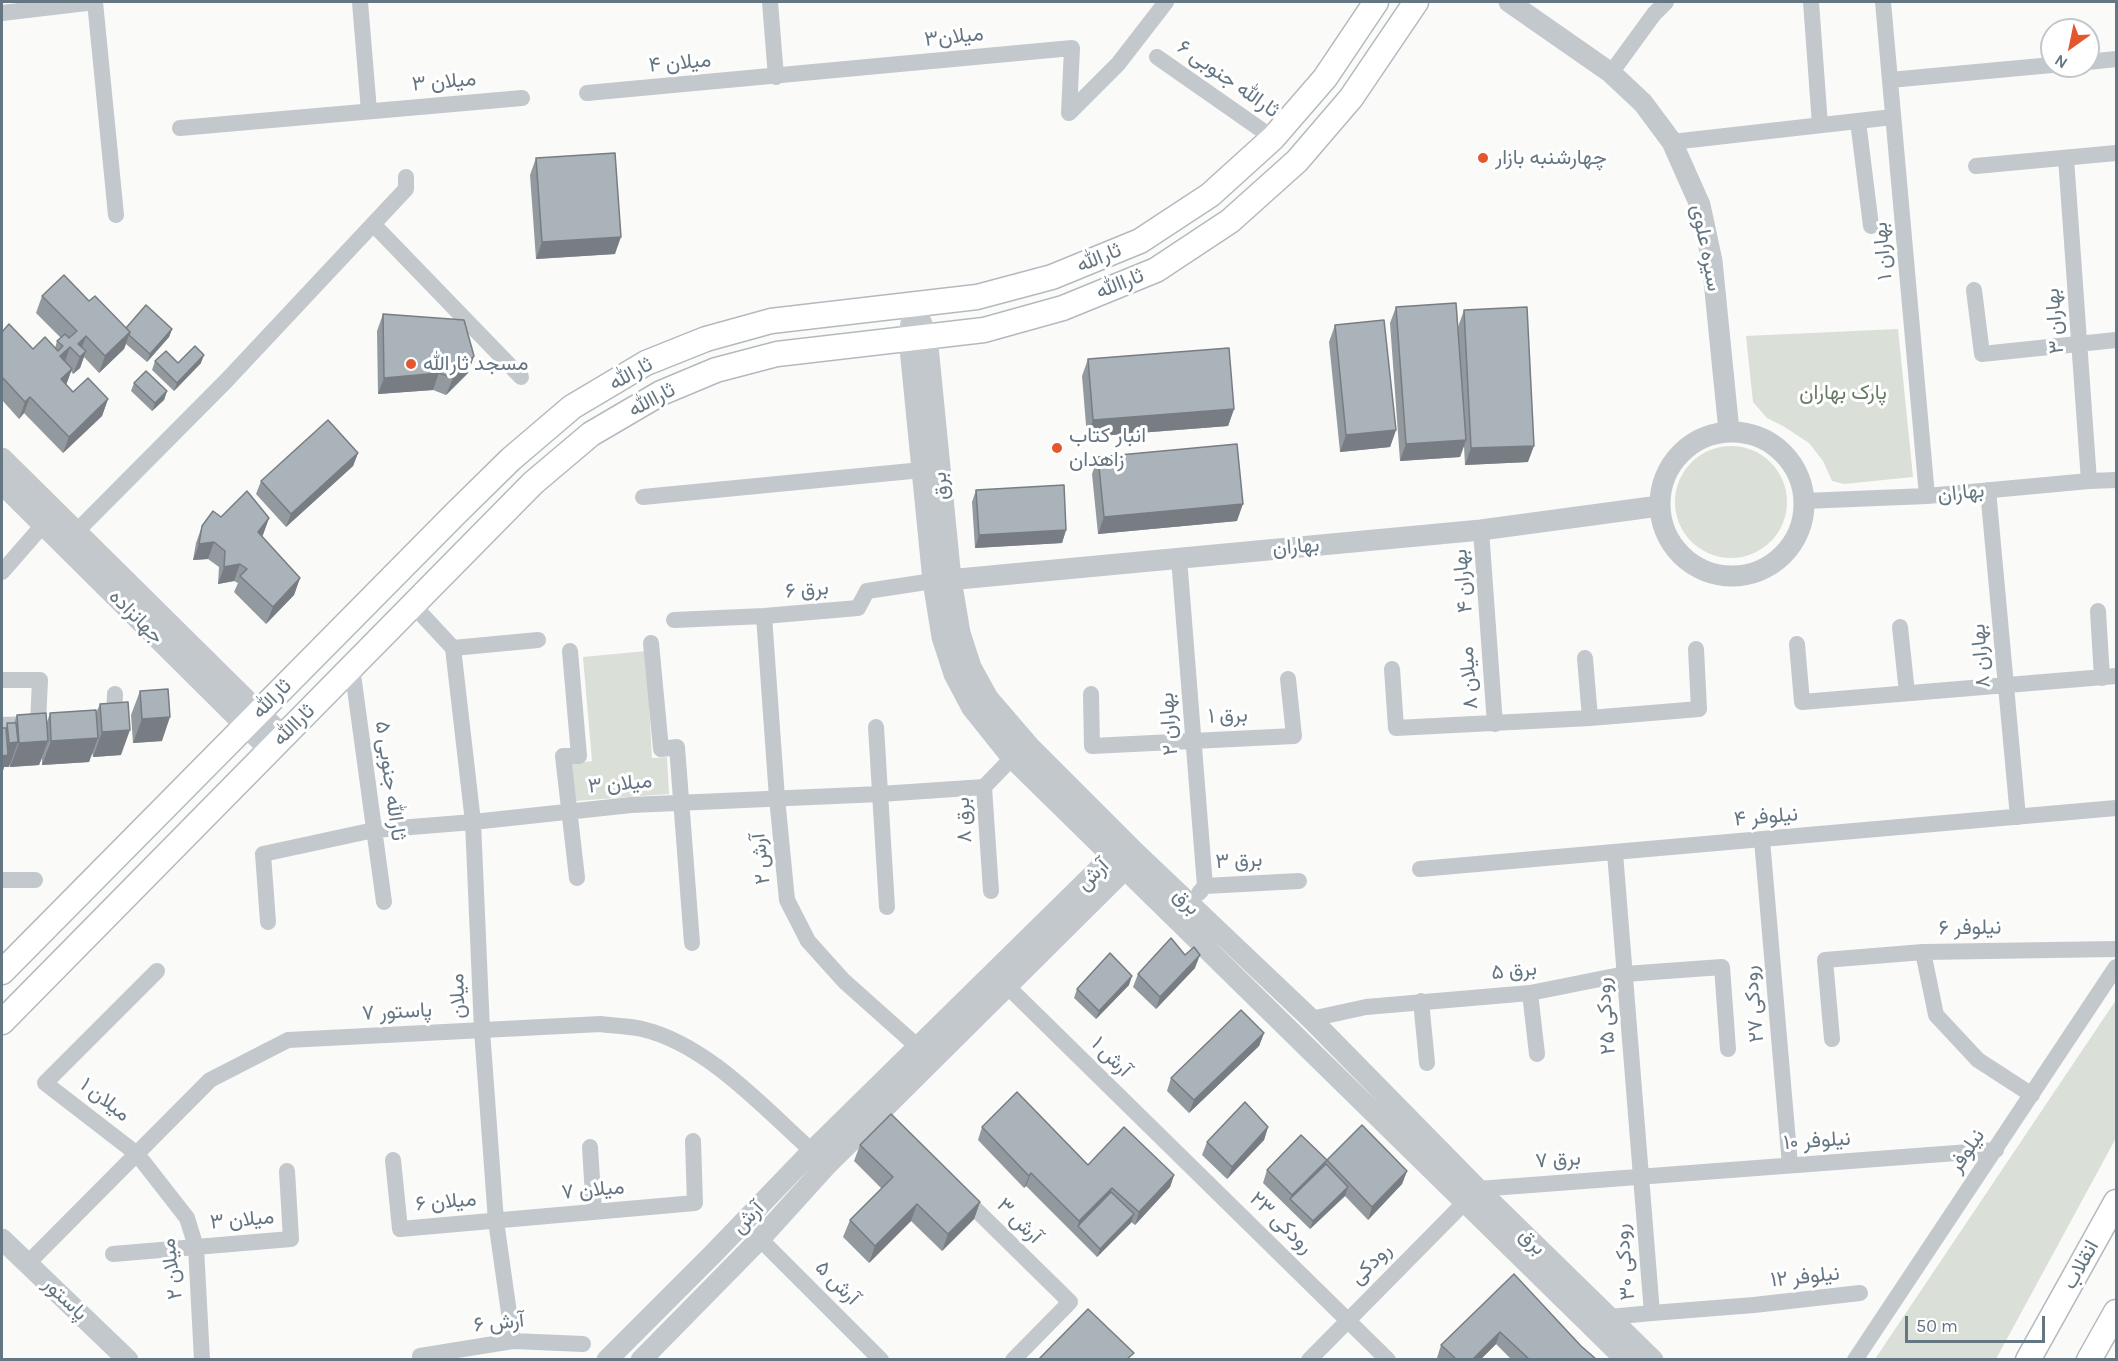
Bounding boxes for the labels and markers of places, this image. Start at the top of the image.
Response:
place label: چهارشنبه بازار [1495,145,1607,171]
marker: چهارشنبه بازار [1476,151,1490,165]
place label: مسجد ثارالله [423,351,528,377]
marker: مسجد ثارالله [404,357,418,371]
place label: انبار کتاب زاهدان [1069,423,1146,473]
marker: انبار کتاب زاهدان [1050,441,1064,455]

